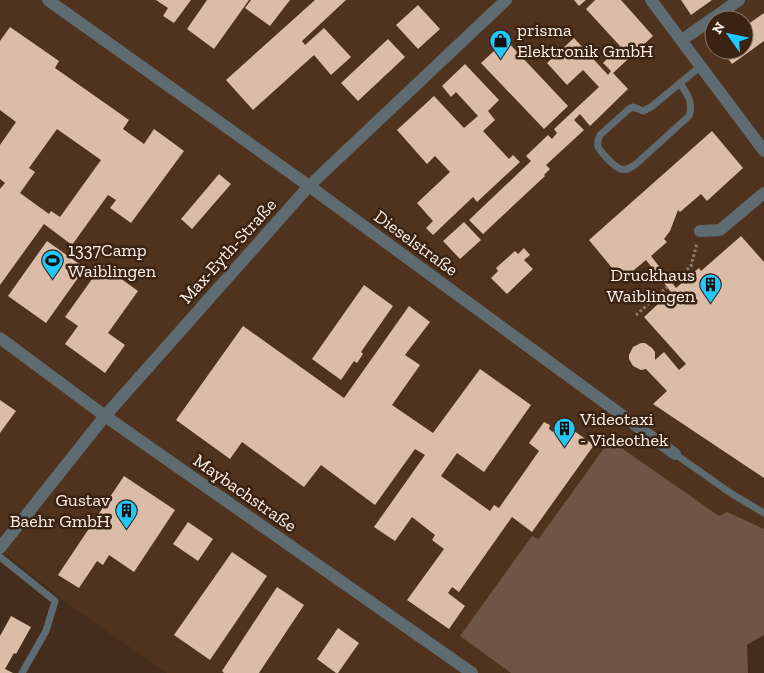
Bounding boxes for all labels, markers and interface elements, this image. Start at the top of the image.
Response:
north arrow [704,10,754,60]
place label: prisma Elektronik GmbH [517,19,653,62]
text: N [708,19,729,37]
shop icon: prisma Elektronik GmbH [489,28,513,59]
street label: Max-Eyth-Straße [175,194,281,308]
street label: Dieselstraße [370,205,462,281]
place label: 1337Camp Waiblingen [68,239,157,282]
sports icon: 1337Camp Waiblingen [40,248,64,279]
place label: Druckhaus Waiblingen [607,264,696,307]
building icon: Druckhaus Waiblingen [699,273,723,304]
place label: Videotaxi - Videothek [579,408,669,451]
building icon: Videotaxi - Videothek [552,417,576,448]
street label: Maybachstraße [189,449,301,537]
place label: Gustav Baehr GmbH [10,489,110,532]
building icon: Gustav Baehr GmbH [114,498,138,529]

